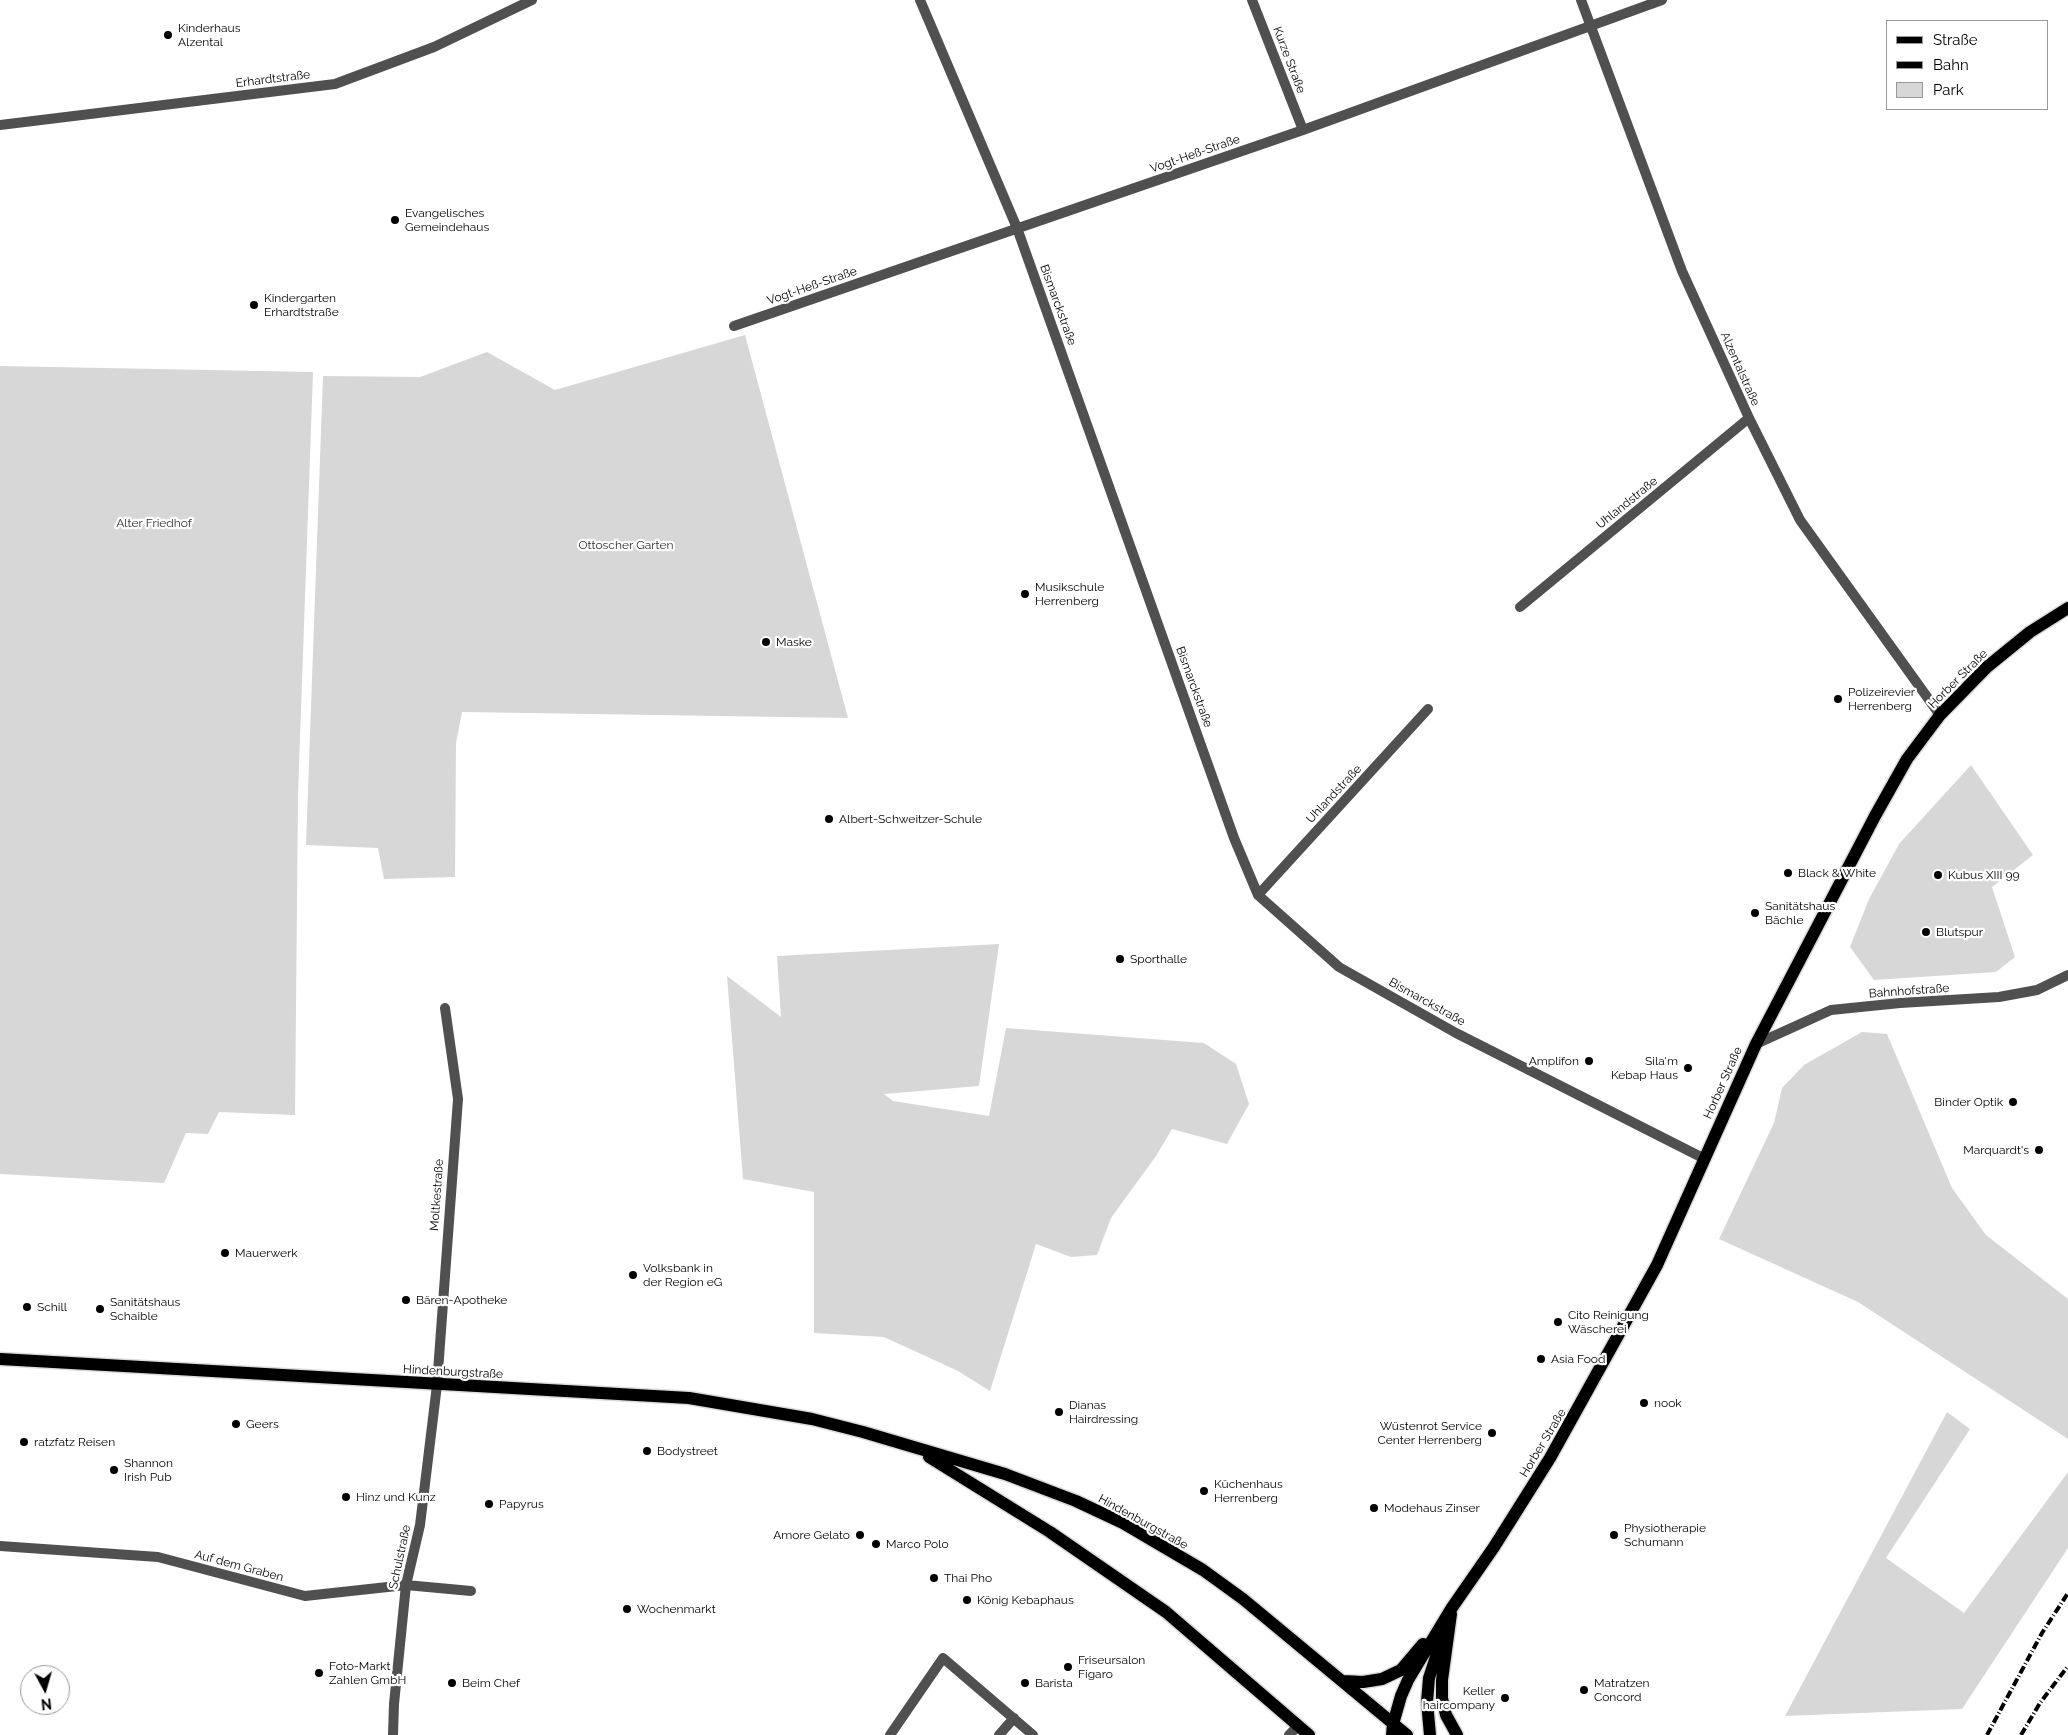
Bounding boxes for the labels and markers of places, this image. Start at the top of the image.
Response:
place label: Kinderhaus Alzental [178,21,241,49]
marker: Kinderhaus Alzental [162,29,174,41]
place label: Evangelisches Gemeindehaus [405,206,489,234]
marker: Evangelisches Gemeindehaus [389,214,401,226]
place label: Kindergarten Erhardtstraße [264,291,339,319]
marker: Kindergarten Erhardtstraße [248,299,260,311]
place label: Musikschule Herrenberg [1035,580,1104,608]
marker: Musikschule Herrenberg [1019,588,1031,600]
place label: Maske [776,635,812,649]
marker: Maske [760,636,772,648]
place label: Polizeirevier Herrenberg [1848,685,1915,713]
marker: Polizeirevier Herrenberg [1832,693,1844,705]
place label: Albert-Schweitzer-Schule [839,812,982,826]
marker: Albert-Schweitzer-Schule [823,813,835,825]
place label: Black & White [1798,866,1876,880]
marker: Black & White [1782,867,1794,879]
place label: Kubus XIII 99 [1948,868,2020,882]
marker: Kubus XIII 99 [1932,869,1944,881]
place label: Sanitätshaus Bächle [1765,899,1835,927]
marker: Sanitätshaus Bächle [1749,907,1761,919]
place label: Blutspur [1936,925,1983,939]
marker: Blutspur [1920,926,1932,938]
place label: Sporthalle [1130,952,1187,966]
marker: Sporthalle [1114,953,1126,965]
place label: Amplifon [1529,1054,1579,1068]
place label: Sila'm Kebap Haus [1611,1054,1678,1082]
marker: Amplifon [1583,1055,1595,1067]
marker: Sila'm Kebap Haus [1682,1062,1694,1074]
place label: Binder Optik [1934,1095,2003,1109]
marker: Binder Optik [2007,1096,2019,1108]
place label: Marquardt's [1963,1143,2029,1157]
marker: Marquardt's [2033,1144,2045,1156]
place label: Mauerwerk [235,1246,298,1260]
marker: Mauerwerk [219,1247,231,1259]
place label: Volksbank in der Region eG [643,1261,722,1289]
marker: Volksbank in der Region eG [627,1269,639,1281]
place label: Bären-Apotheke [416,1293,507,1307]
marker: Bären-Apotheke [400,1294,412,1306]
place label: Sanitätshaus Schaible [110,1295,180,1323]
place label: Schill [37,1300,67,1314]
marker: Schill [21,1301,33,1313]
marker: Sanitätshaus Schaible [94,1303,106,1315]
place label: Cito Reinigung Wäscherei [1568,1308,1649,1336]
marker: Cito Reinigung Wäscherei [1552,1316,1564,1328]
place label: Asia Food [1551,1352,1605,1366]
marker: Asia Food [1535,1353,1547,1365]
place label: nook [1654,1396,1682,1410]
marker: nook [1638,1397,1650,1409]
place label: Dianas Hairdressing [1069,1398,1138,1426]
marker: Dianas Hairdressing [1053,1406,1065,1418]
place label: Geers [246,1417,279,1431]
marker: Geers [230,1418,242,1430]
place label: Wüstenrot Service Center Herrenberg [1378,1419,1482,1447]
marker: Wüstenrot Service Center Herrenberg [1486,1427,1498,1439]
place label: ratzfatz Reisen [34,1435,115,1449]
marker: ratzfatz Reisen [18,1436,30,1448]
place label: Bodystreet [657,1444,718,1458]
marker: Bodystreet [641,1445,653,1457]
place label: Shannon Irish Pub [124,1456,173,1484]
marker: Shannon Irish Pub [108,1464,120,1476]
place label: Küchenhaus Herrenberg [1214,1477,1283,1505]
marker: Küchenhaus Herrenberg [1198,1485,1210,1497]
place label: Hinz und Kunz [356,1490,436,1504]
marker: Hinz und Kunz [340,1491,352,1503]
place label: Papyrus [499,1497,544,1511]
marker: Papyrus [483,1498,495,1510]
place label: Modehaus Zinser [1384,1501,1480,1515]
marker: Modehaus Zinser [1368,1502,1380,1514]
place label: Physiotherapie Schumann [1624,1521,1706,1549]
place label: Amore Gelato [773,1528,850,1542]
marker: Amore Gelato [854,1529,866,1541]
marker: Physiotherapie Schumann [1608,1529,1620,1541]
place label: Marco Polo [886,1537,949,1551]
marker: Marco Polo [870,1538,882,1550]
place label: Thai Pho [944,1571,992,1585]
marker: Thai Pho [928,1572,940,1584]
place label: König Kebaphaus [977,1593,1074,1607]
marker: König Kebaphaus [961,1594,973,1606]
place label: Wochenmarkt [637,1602,716,1616]
marker: Wochenmarkt [621,1603,633,1615]
place label: Friseursalon Figaro [1078,1653,1145,1681]
place label: Foto-Markt Zahlen GmbH [329,1659,406,1687]
marker: Friseursalon Figaro [1062,1661,1074,1673]
marker: Foto-Markt Zahlen GmbH [313,1667,325,1679]
place label: Beim Chef [462,1676,520,1690]
place label: Barista [1035,1676,1073,1690]
place label: Matratzen Concord [1594,1676,1649,1704]
marker: Beim Chef [446,1677,458,1689]
marker: Barista [1019,1677,1031,1689]
place label: Keller haircompany [1423,1684,1495,1712]
marker: Matratzen Concord [1578,1684,1590,1696]
marker: Keller haircompany [1499,1692,1511,1704]

